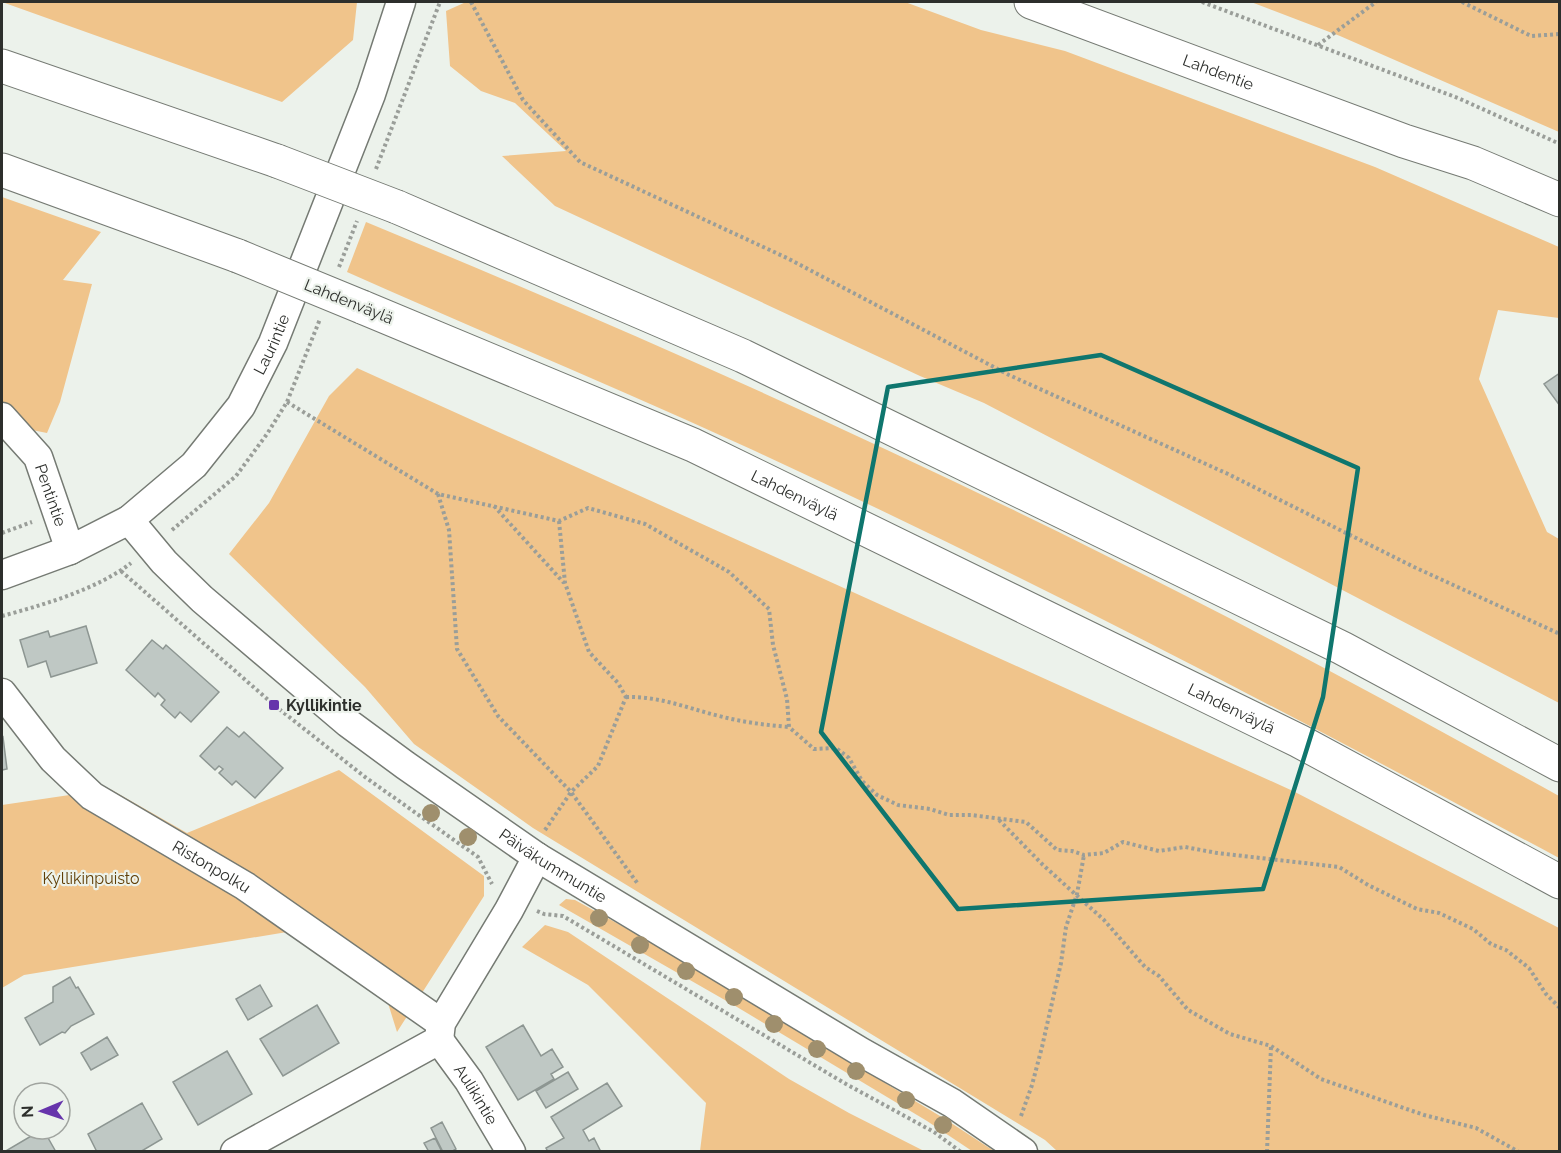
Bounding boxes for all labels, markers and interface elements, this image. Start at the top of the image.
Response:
street label: Lahdentie [1180,50,1256,94]
street label: Lahdenväylä [301,275,396,328]
street label: Laurintie [250,312,293,378]
street label: Pentintie [31,461,70,529]
street label: Lahdenväylä [748,466,841,524]
street label: Lahdenväylä [1185,679,1278,738]
place label: Kyllikintie [286,696,362,715]
marker: Kyllikintie [267,698,281,712]
street label: Päiväkummuntie [495,825,610,907]
street label: Ristonpolku [169,836,254,897]
park label: Kyllikinpuisto [42,869,140,888]
street label: Aulikintie [450,1061,502,1128]
north arrow [12,1081,72,1141]
text: N [18,1105,37,1118]

